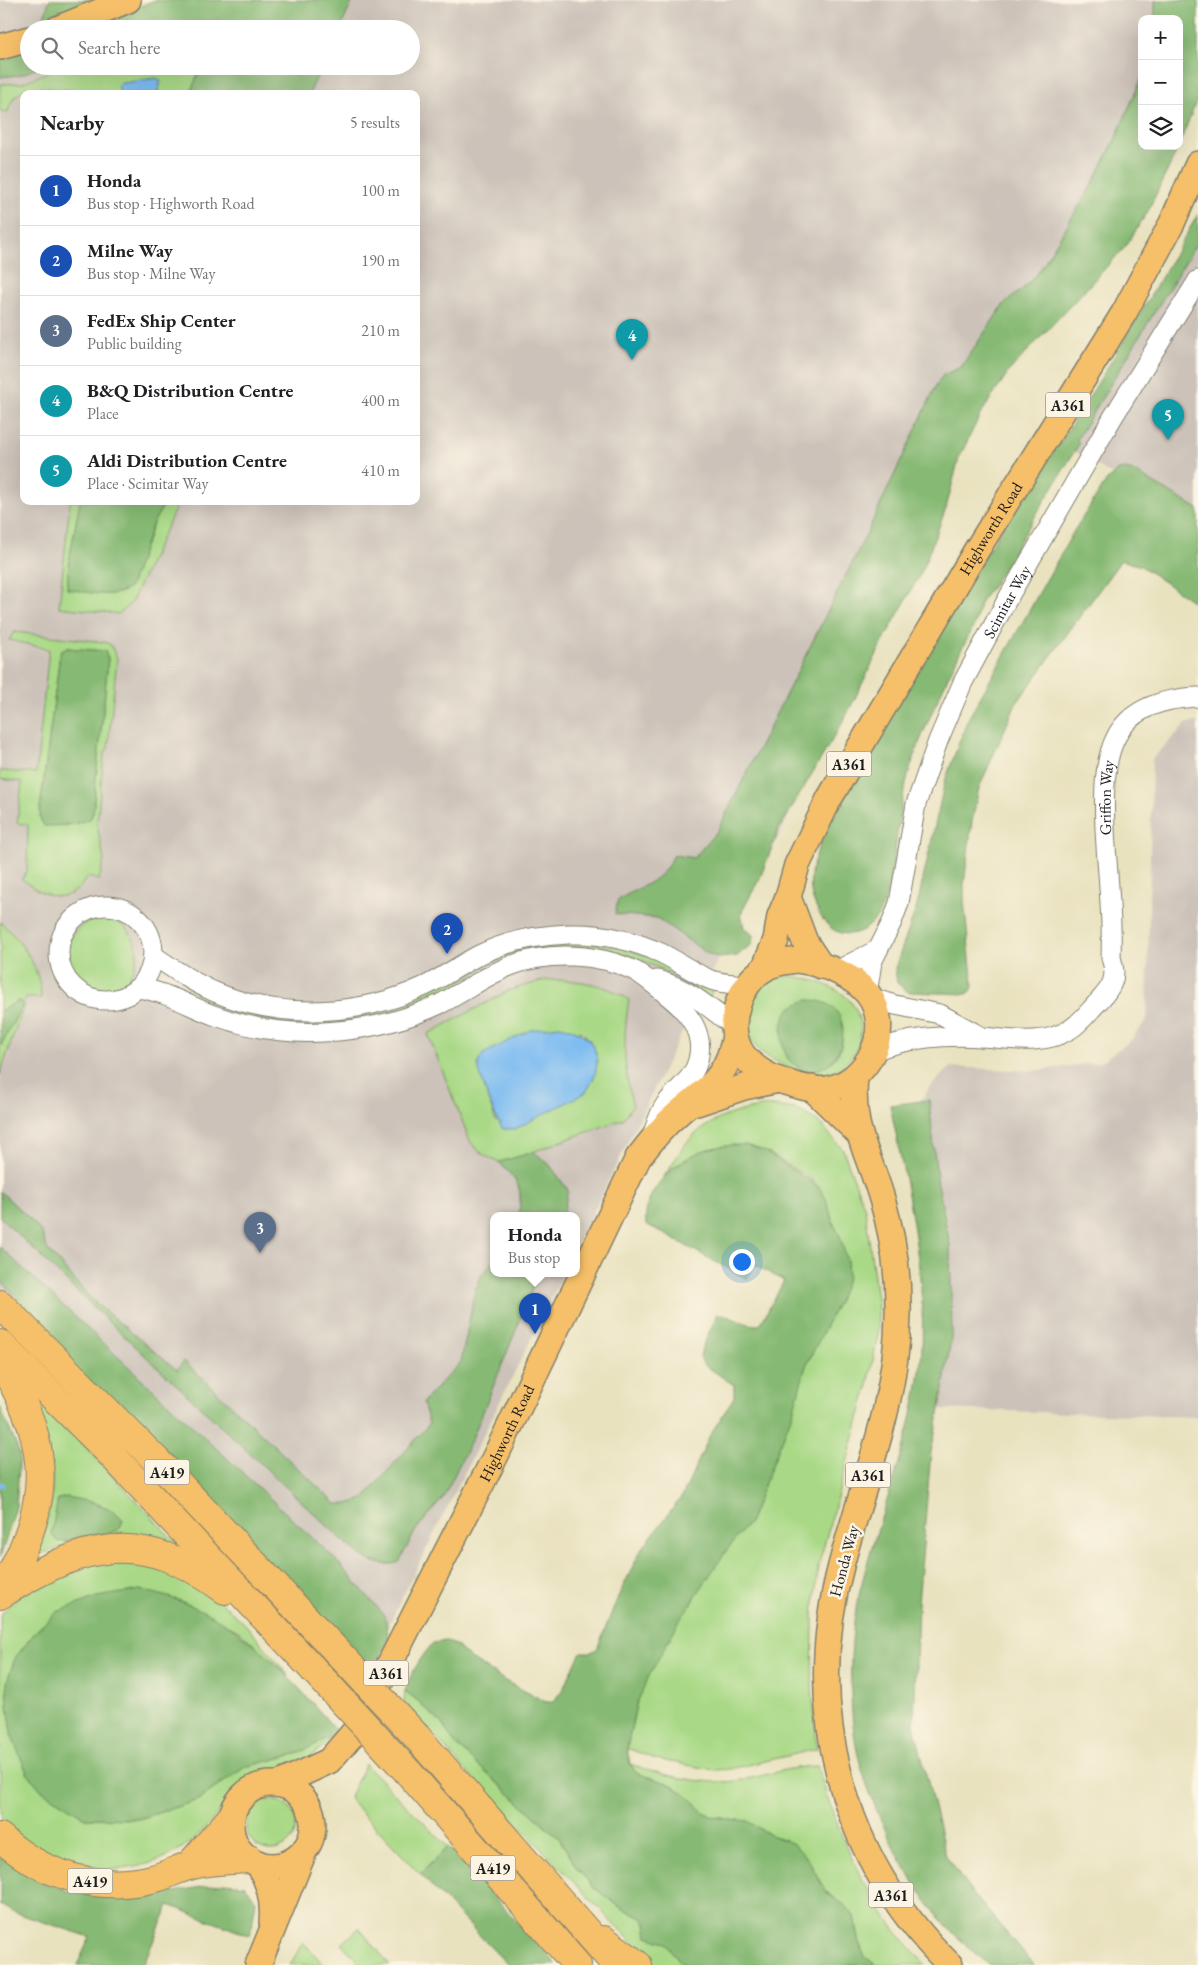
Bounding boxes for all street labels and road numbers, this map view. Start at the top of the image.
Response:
road number: A361 [1046,392,1090,418]
street label: Highworth Road [954,477,1027,579]
street label: Scimitar Way [978,560,1036,642]
road number: A361 [826,752,872,776]
street label: Griffon Way [1094,757,1119,836]
street label: Highworth Road [474,1380,539,1485]
road number: A419 [144,1460,190,1484]
road number: A361 [846,1462,890,1488]
street label: Honda Way [824,1522,864,1599]
road number: A361 [364,1660,408,1686]
road number: A419 [470,1856,516,1880]
road number: A419 [68,1868,112,1894]
road number: A361 [868,1882,914,1908]

